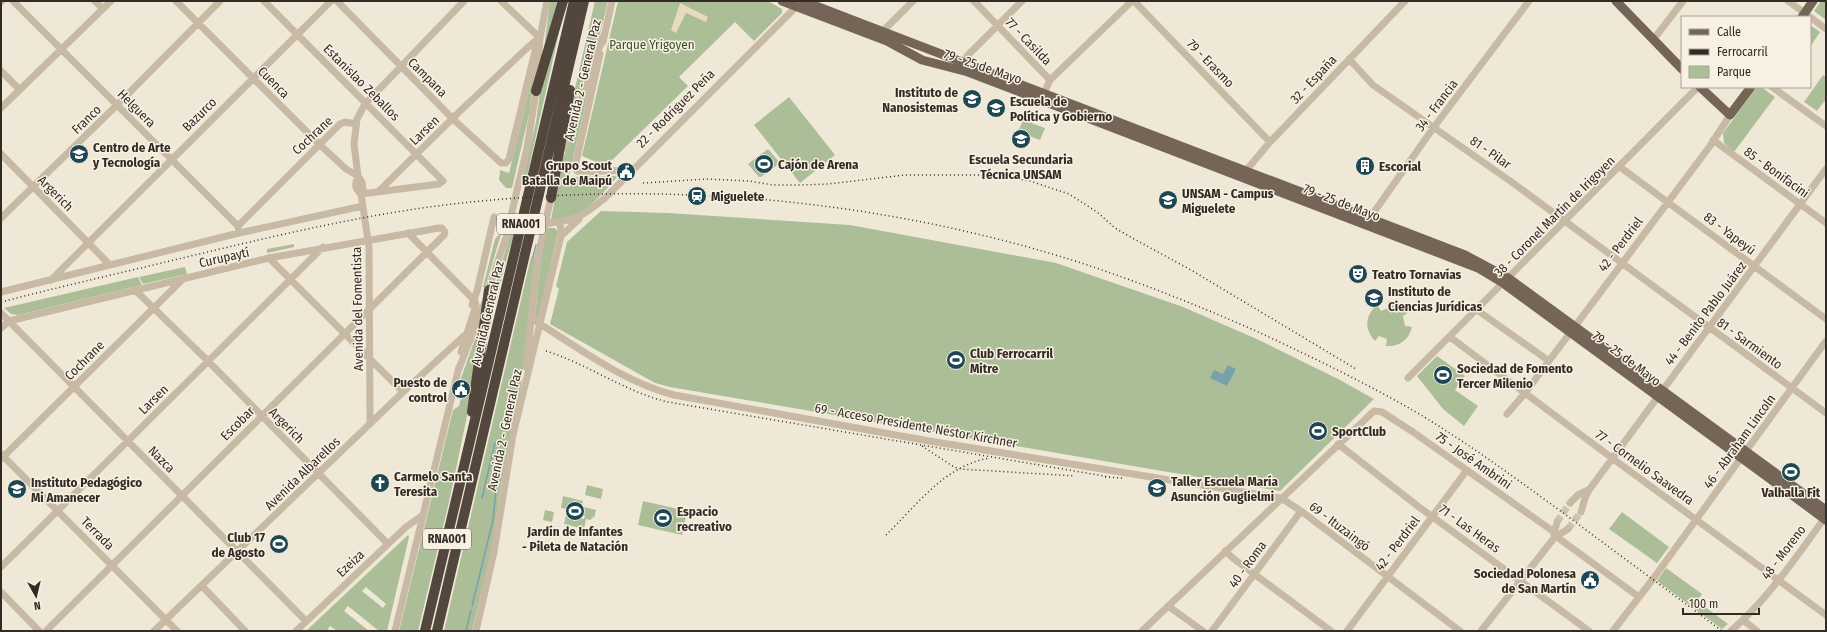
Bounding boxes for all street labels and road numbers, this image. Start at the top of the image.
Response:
street label: 77 - Casilda [1002,15,1055,68]
street label: Avenida 2 - General Paz [561,18,604,142]
street label: 79 - Erasmo [1184,36,1237,91]
street label: Estanislao Zeballos [320,41,403,124]
street label: 79 - 25 de Mayo [942,46,1024,87]
street label: 32 - España [1287,52,1339,107]
street label: Campana [405,55,450,100]
street label: Cuenca [255,64,292,101]
street label: 22 - Rodríguez Peña [633,66,718,151]
street label: 34 - Francia [1412,77,1461,134]
street label: Helguera [115,86,159,130]
street label: Bazurco [179,94,219,134]
street label: Franco [69,102,104,137]
street label: Cochrane [289,113,336,158]
street label: Larsen [406,113,442,148]
street label: 81 - Pilar [1467,133,1514,172]
street label: 85 - Bonifacini [1741,144,1812,201]
street label: 38 - Coronel Martín de Irigoyen [1491,153,1618,280]
street label: Argerich [35,173,76,214]
street label: 79 - 25 de Mayo [1301,181,1383,224]
street label: 83 - Yapeyú [1701,209,1759,258]
road number: RNA001 [497,214,545,234]
street label: 42 - Perdriel [1595,214,1646,275]
street label: Curupaytí [198,244,251,271]
street label: Avenida del Fomentista [349,247,366,371]
street label: 44 - Benito Pablo Juárez [1661,258,1749,368]
street label: Avenida General Paz [468,259,507,367]
street label: 81 - Sarmiento [1714,315,1785,372]
street label: 79 - 25 de Mayo [1590,328,1664,389]
street label: Cochrane [62,338,107,383]
street label: Avenida 2 - General Paz [484,368,525,492]
street label: Larsen [136,382,171,417]
street label: 46 - Abraham Lincoln [1700,391,1779,491]
street label: 69 - Acceso Presidente Néstor Kirchner [813,400,1019,451]
street label: Escobar [217,403,258,443]
street label: Argerich [266,405,307,446]
street label: 77 - Cornelio Saavedra [1593,427,1697,508]
street label: 75 - José Ambrini [1433,429,1514,492]
street label: Avenida Albarellos [262,433,343,513]
street label: Nazca [145,443,178,476]
street label: 69 - Ituzaingó [1306,499,1373,554]
street label: 71 - Las Heras [1436,501,1504,556]
street label: 42 - Perdriel [1372,513,1423,574]
street label: Terrada [78,514,117,553]
street label: 48 - Moreno [1758,522,1809,582]
road number: RNA001 [423,529,471,549]
street label: 40 - Roma [1225,538,1269,591]
street label: Ezeiza [333,547,367,580]

